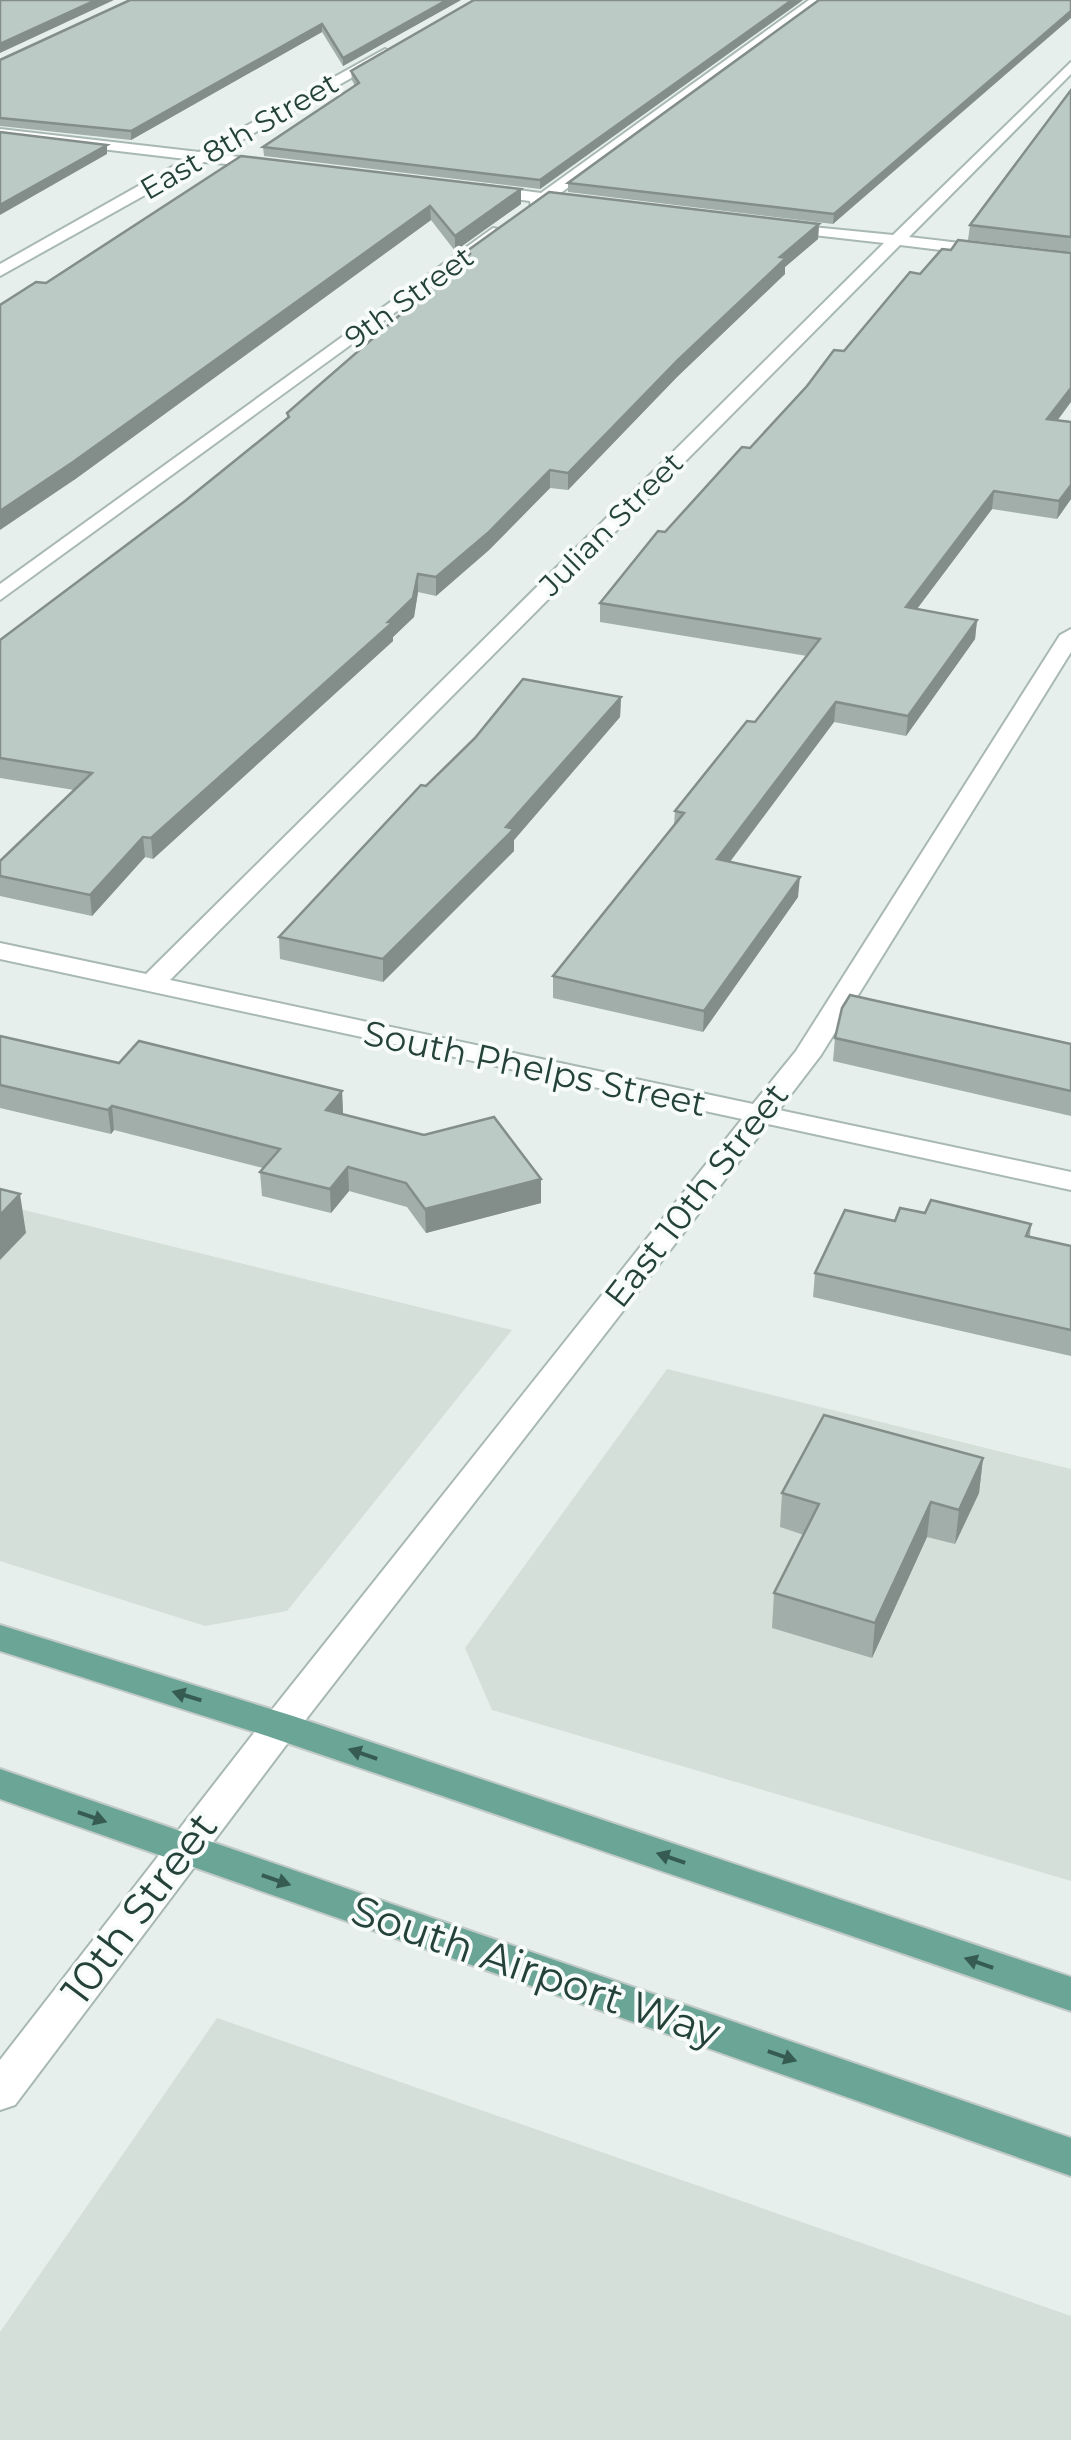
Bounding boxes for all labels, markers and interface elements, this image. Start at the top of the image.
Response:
street label: East 8th Street [133,64,345,208]
street label: 9th Street [338,238,480,356]
street label: Julian Street [531,444,691,604]
street label: South Phelps Street [360,1011,710,1125]
street label: East 10th Street [595,1074,797,1316]
one-way arrow [171,1688,201,1703]
one-way arrow [348,1746,378,1761]
street label: 10th Street [50,1802,228,2014]
one-way arrow [78,1810,108,1825]
one-way arrow [656,1850,686,1865]
one-way arrow [262,1874,292,1889]
street label: South Airport Way [345,1884,727,2059]
one-way arrow [963,1955,993,1970]
one-way arrow [767,2049,797,2064]

